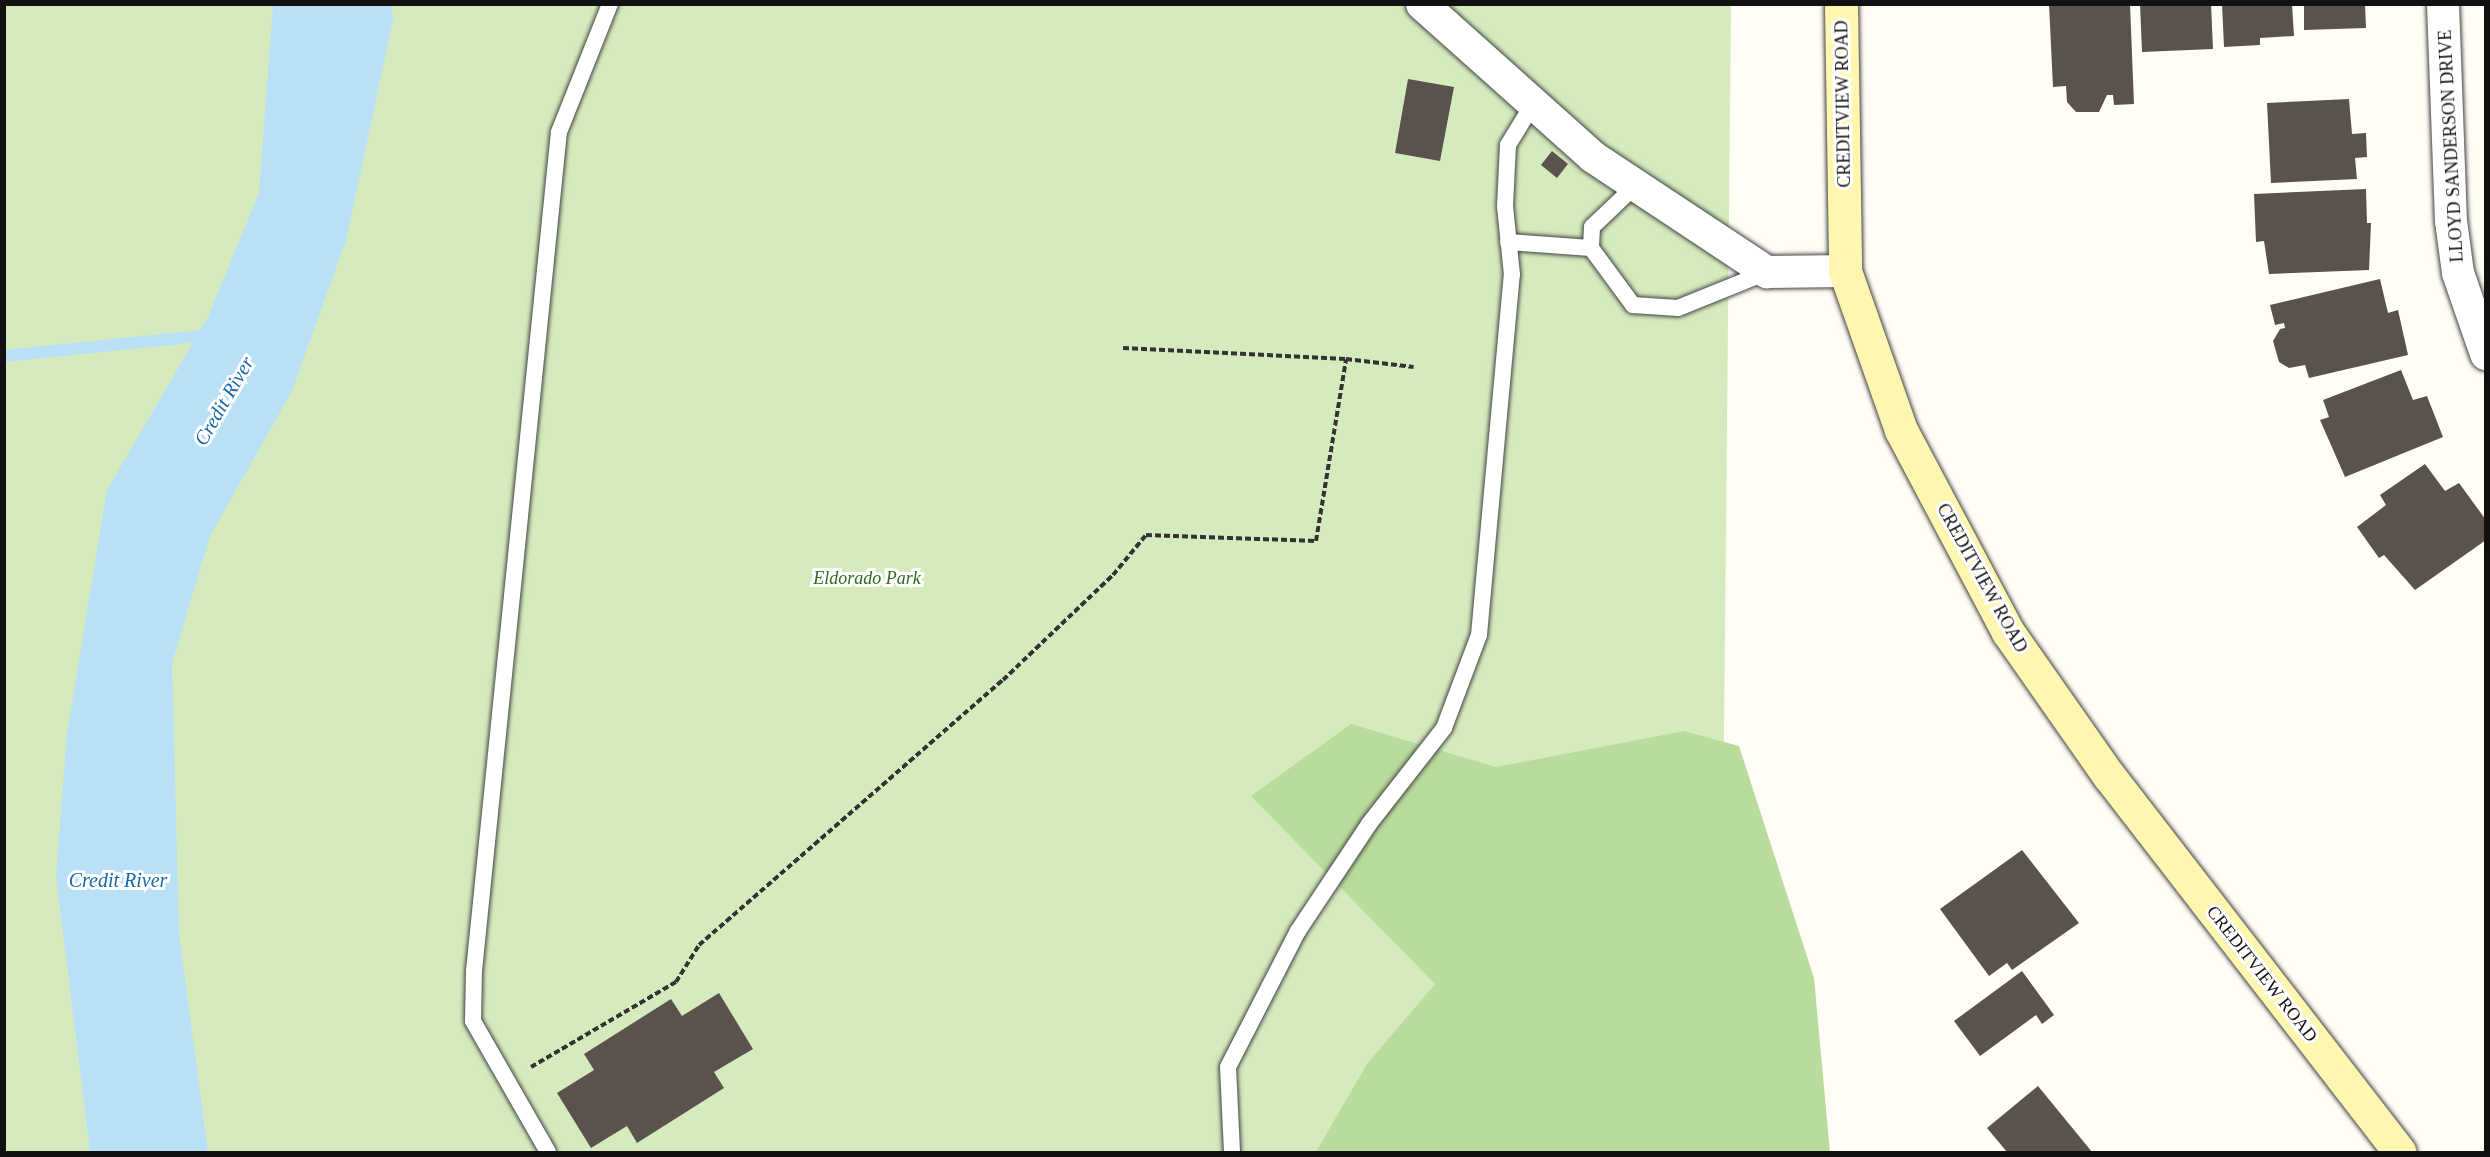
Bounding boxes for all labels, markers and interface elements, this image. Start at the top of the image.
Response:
street label: CREDITVIEW ROAD [1831,20,1855,188]
street label: LLOYD SANDERSON DRIVE [2434,29,2468,263]
water label: Credit River [189,352,259,450]
street label: CREDITVIEW ROAD [1932,500,2032,656]
park label: Eldorado Park [813,567,921,589]
water label: Credit River [69,868,167,892]
street label: CREDITVIEW ROAD [2202,901,2322,1047]

